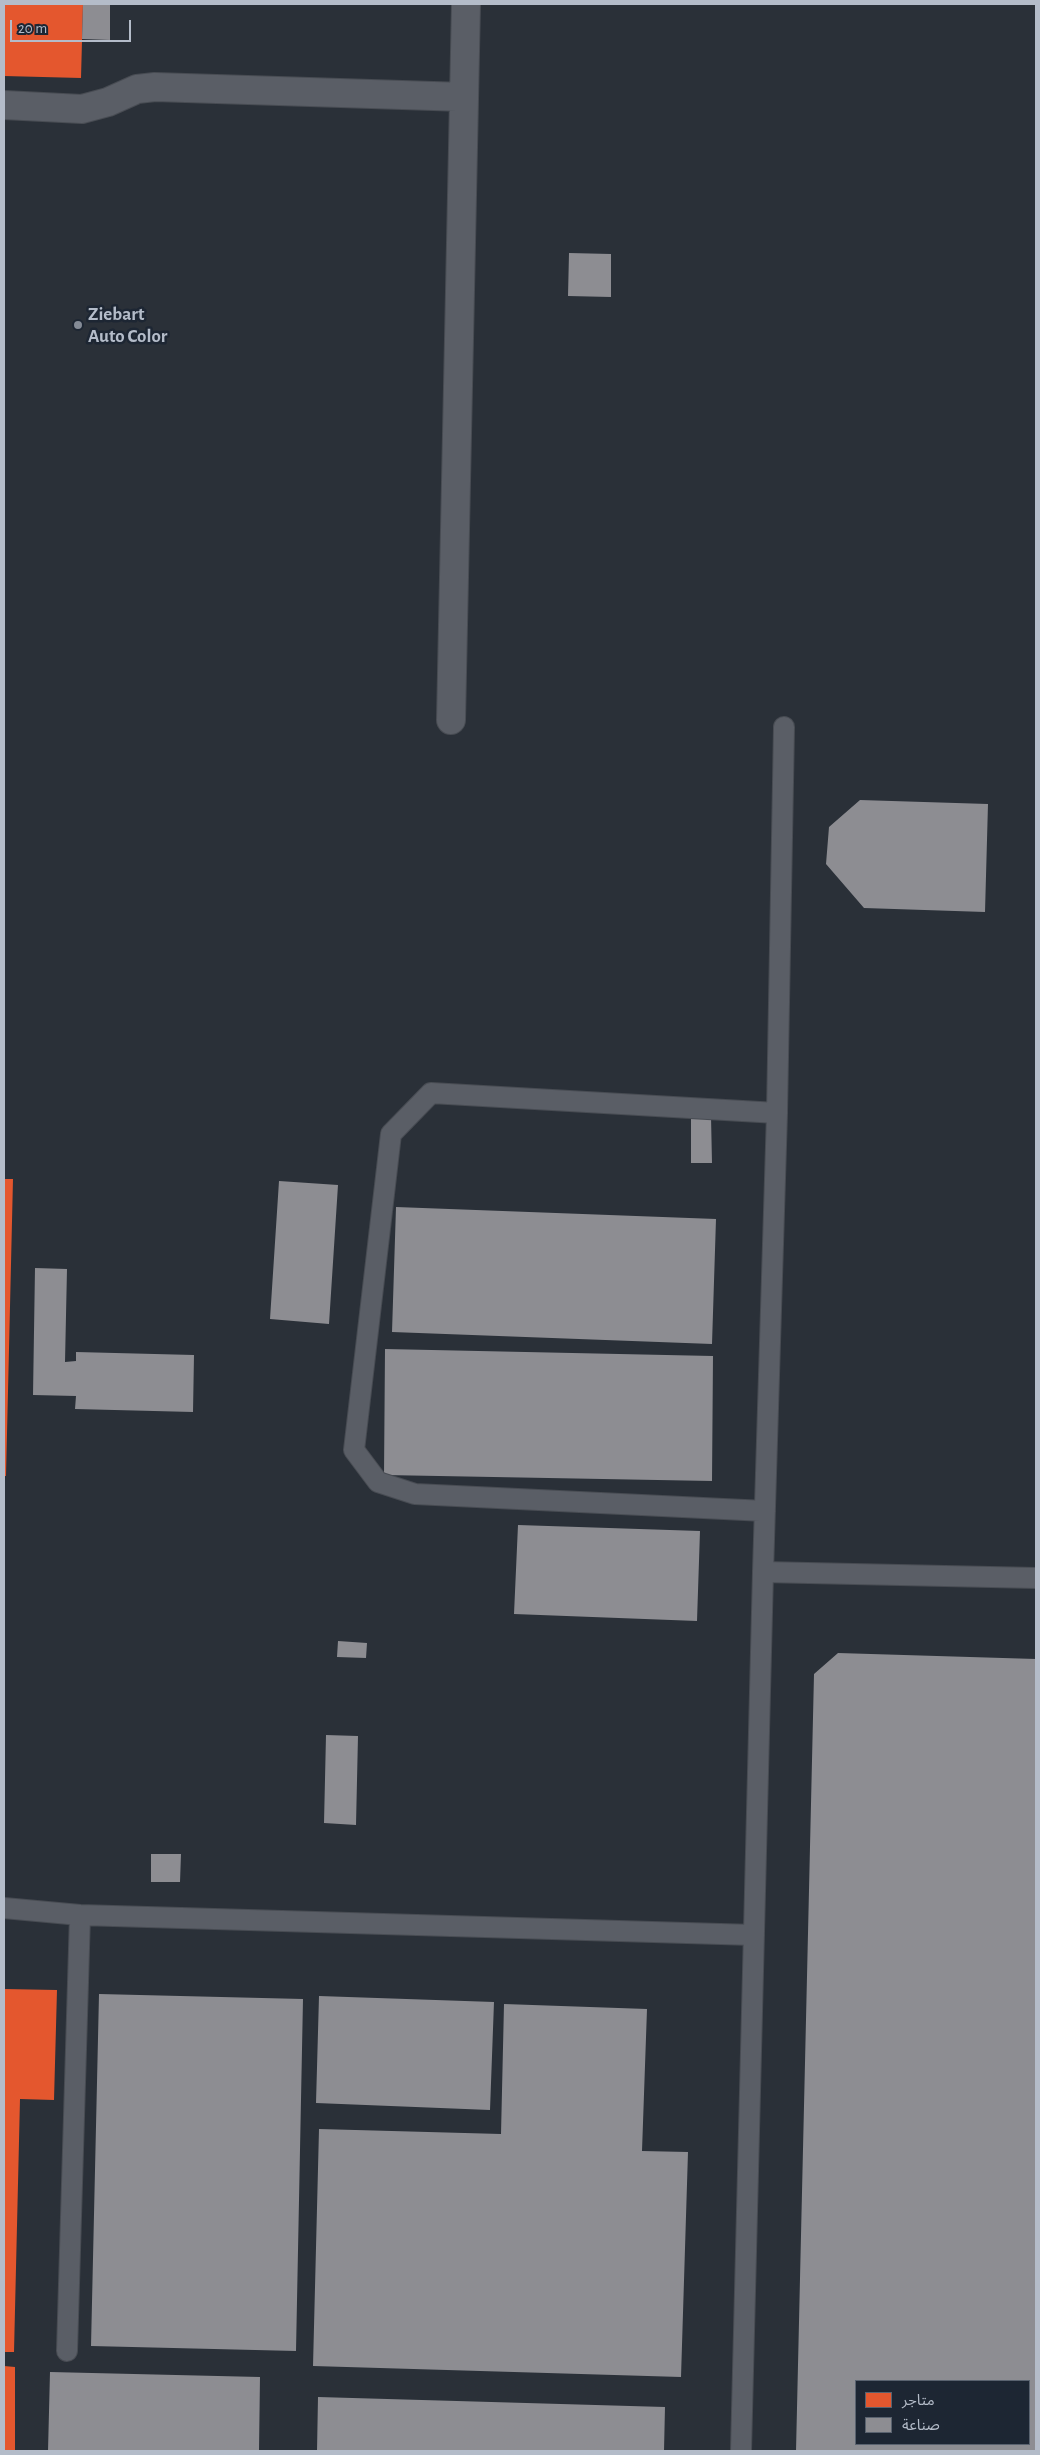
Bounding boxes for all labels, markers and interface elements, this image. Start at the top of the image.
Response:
scale bar [12,10,134,42]
text: 20 m [18,21,47,36]
place label: Ziebart Auto Color [88,303,167,347]
marker: Ziebart Auto Color [72,319,84,331]
legend [855,2380,1030,2445]
text: متاجر [902,2393,935,2408]
text: صناعة [902,2418,940,2433]

